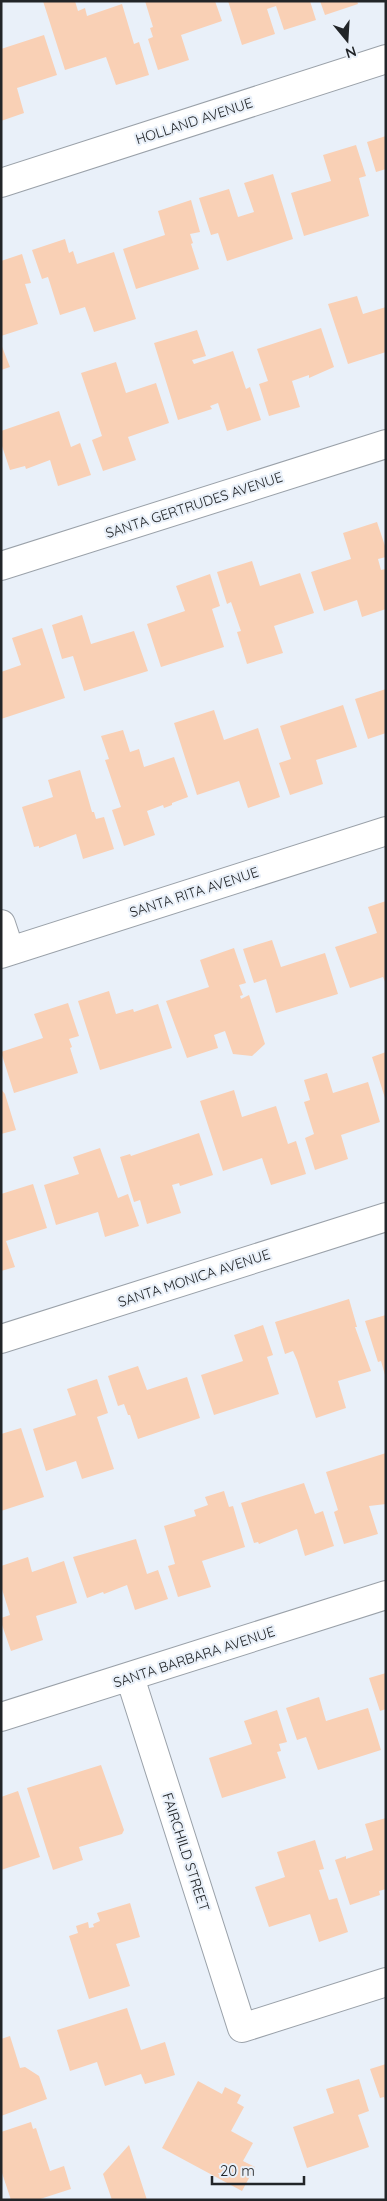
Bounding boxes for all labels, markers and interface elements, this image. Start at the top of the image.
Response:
north arrow [322,15,372,65]
text: N [343,42,359,63]
street label: HOLLAND AVENUE [133,94,255,148]
street label: SANTA GERTRUDES AVENUE [103,468,285,542]
street label: SANTA RITA AVENUE [127,863,261,921]
street label: SANTA MONICA AVENUE [116,1245,272,1311]
street label: SANTA BARBARA AVENUE [111,1622,277,1692]
street label: FAIRCHILD STREET [158,1791,214,1913]
scale bar [212,2154,304,2186]
text: 20 m [220,2161,255,2180]

